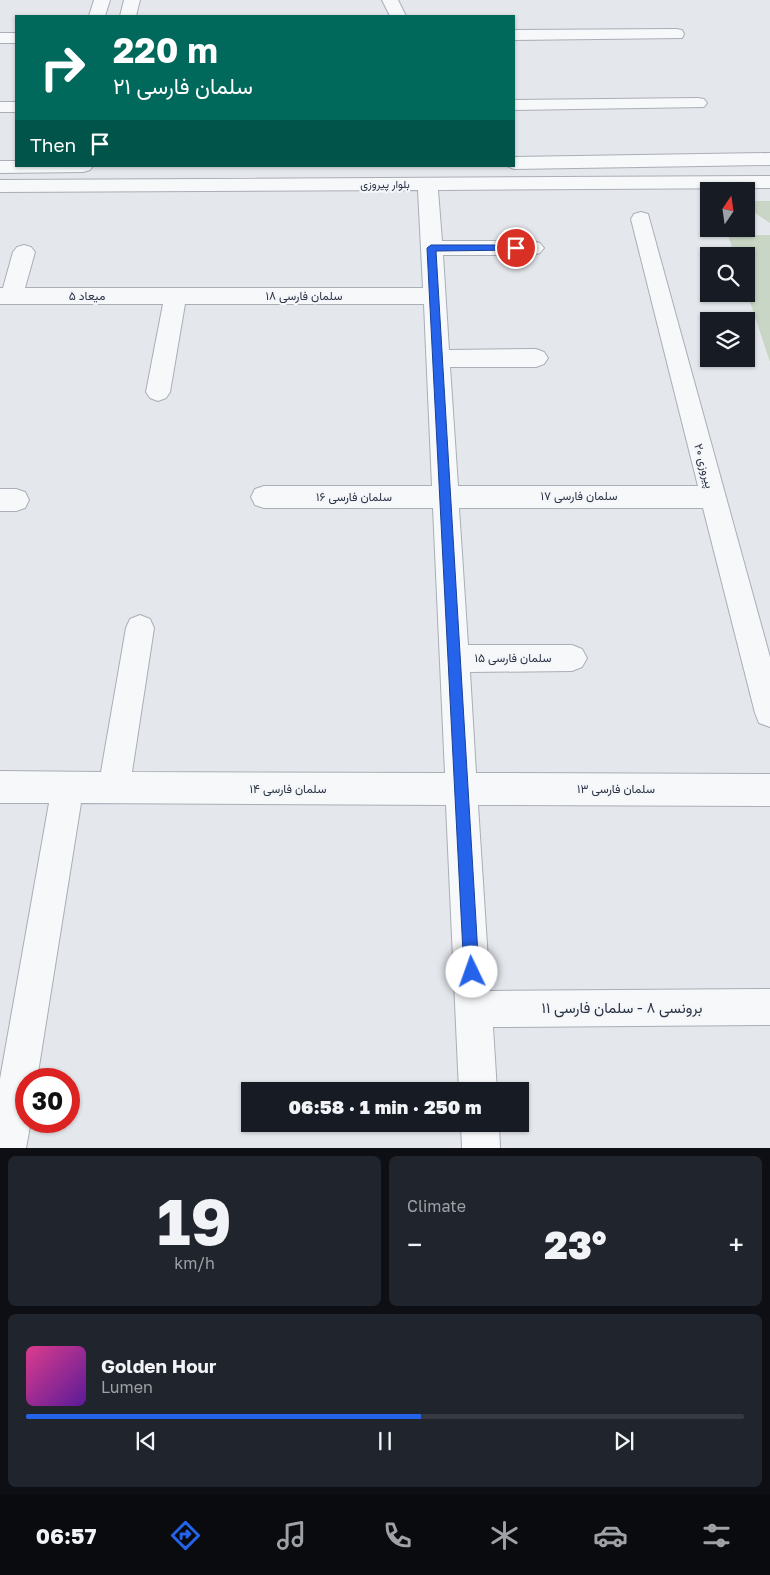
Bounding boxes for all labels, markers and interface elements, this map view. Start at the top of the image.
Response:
text: 220 m [113,29,218,71]
icon: right [30,35,95,100]
text: سلمان فارسی ۲۱ [113,72,253,99]
icon: arrive [86,130,114,158]
text: Then [30,133,76,156]
street label: بلوار پیروزی [360,177,410,192]
north arrow [700,182,755,238]
map controls [700,182,755,367]
pin [495,227,537,269]
icon: arrive [502,234,530,262]
button: search [700,247,755,302]
street label: میعاد ۵ [69,288,105,303]
street label: سلمان فارسی ۱۸ [266,288,343,304]
button: layers [700,312,755,367]
street label: پیروزی ۲۰ [690,442,718,490]
street label: سلمان فارسی ۱۷ [541,488,618,504]
street label: سلمان فارسی ۱۶ [316,489,392,505]
street label: سلمان فارسی ۱۵ [474,650,552,666]
street label: سلمان فارسی ۱۴ [250,781,326,797]
street label: سلمان فارسی ۱۳ [577,781,655,797]
position arrow [445,945,497,997]
street label: برونسی ۸ - سلمان فارسی ۱۱ [542,998,702,1018]
speed limit sign: 30 [15,1068,80,1133]
text: 06:58 · 1 min · 250 m [289,1095,481,1118]
text: 19 [157,1181,232,1259]
text: Climate [407,1196,466,1216]
text: 23° [544,1222,607,1267]
text: − [407,1228,422,1261]
text: + [729,1228,744,1261]
text: km/h [174,1253,215,1273]
text: Golden Hour [101,1354,216,1377]
text: Lumen [101,1377,153,1397]
icon: previous [132,1427,160,1455]
icon: pause [371,1427,399,1455]
icon: next [610,1427,638,1455]
icon: directions [168,1518,203,1553]
icon: music [274,1518,309,1553]
icon: phone [380,1518,415,1553]
icon: climate [487,1518,522,1553]
icon: car [593,1518,628,1553]
icon: filters [699,1518,734,1553]
text: 06:57 [36,1522,96,1549]

